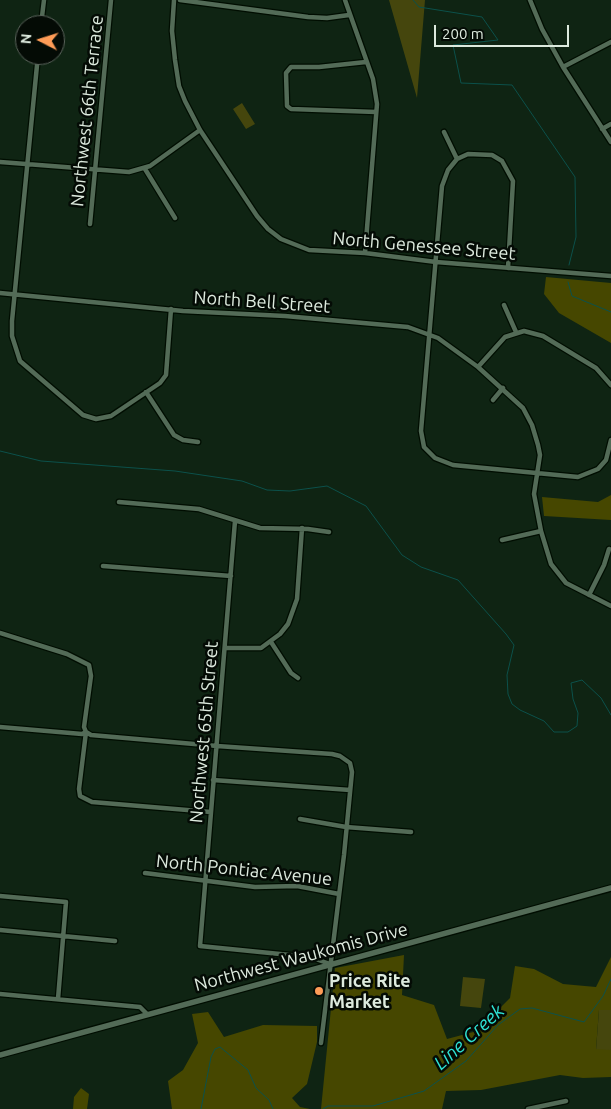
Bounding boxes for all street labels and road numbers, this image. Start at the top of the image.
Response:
street label: Northwest 66th Terrace [66,14,108,208]
street label: North Genessee Street [332,227,516,265]
street label: North Bell Street [193,286,331,318]
street label: Northwest 65th Street [185,640,223,824]
street label: North Pontiac Avenue [155,850,333,890]
street label: Northwest Waukomis Drive [192,918,410,996]

